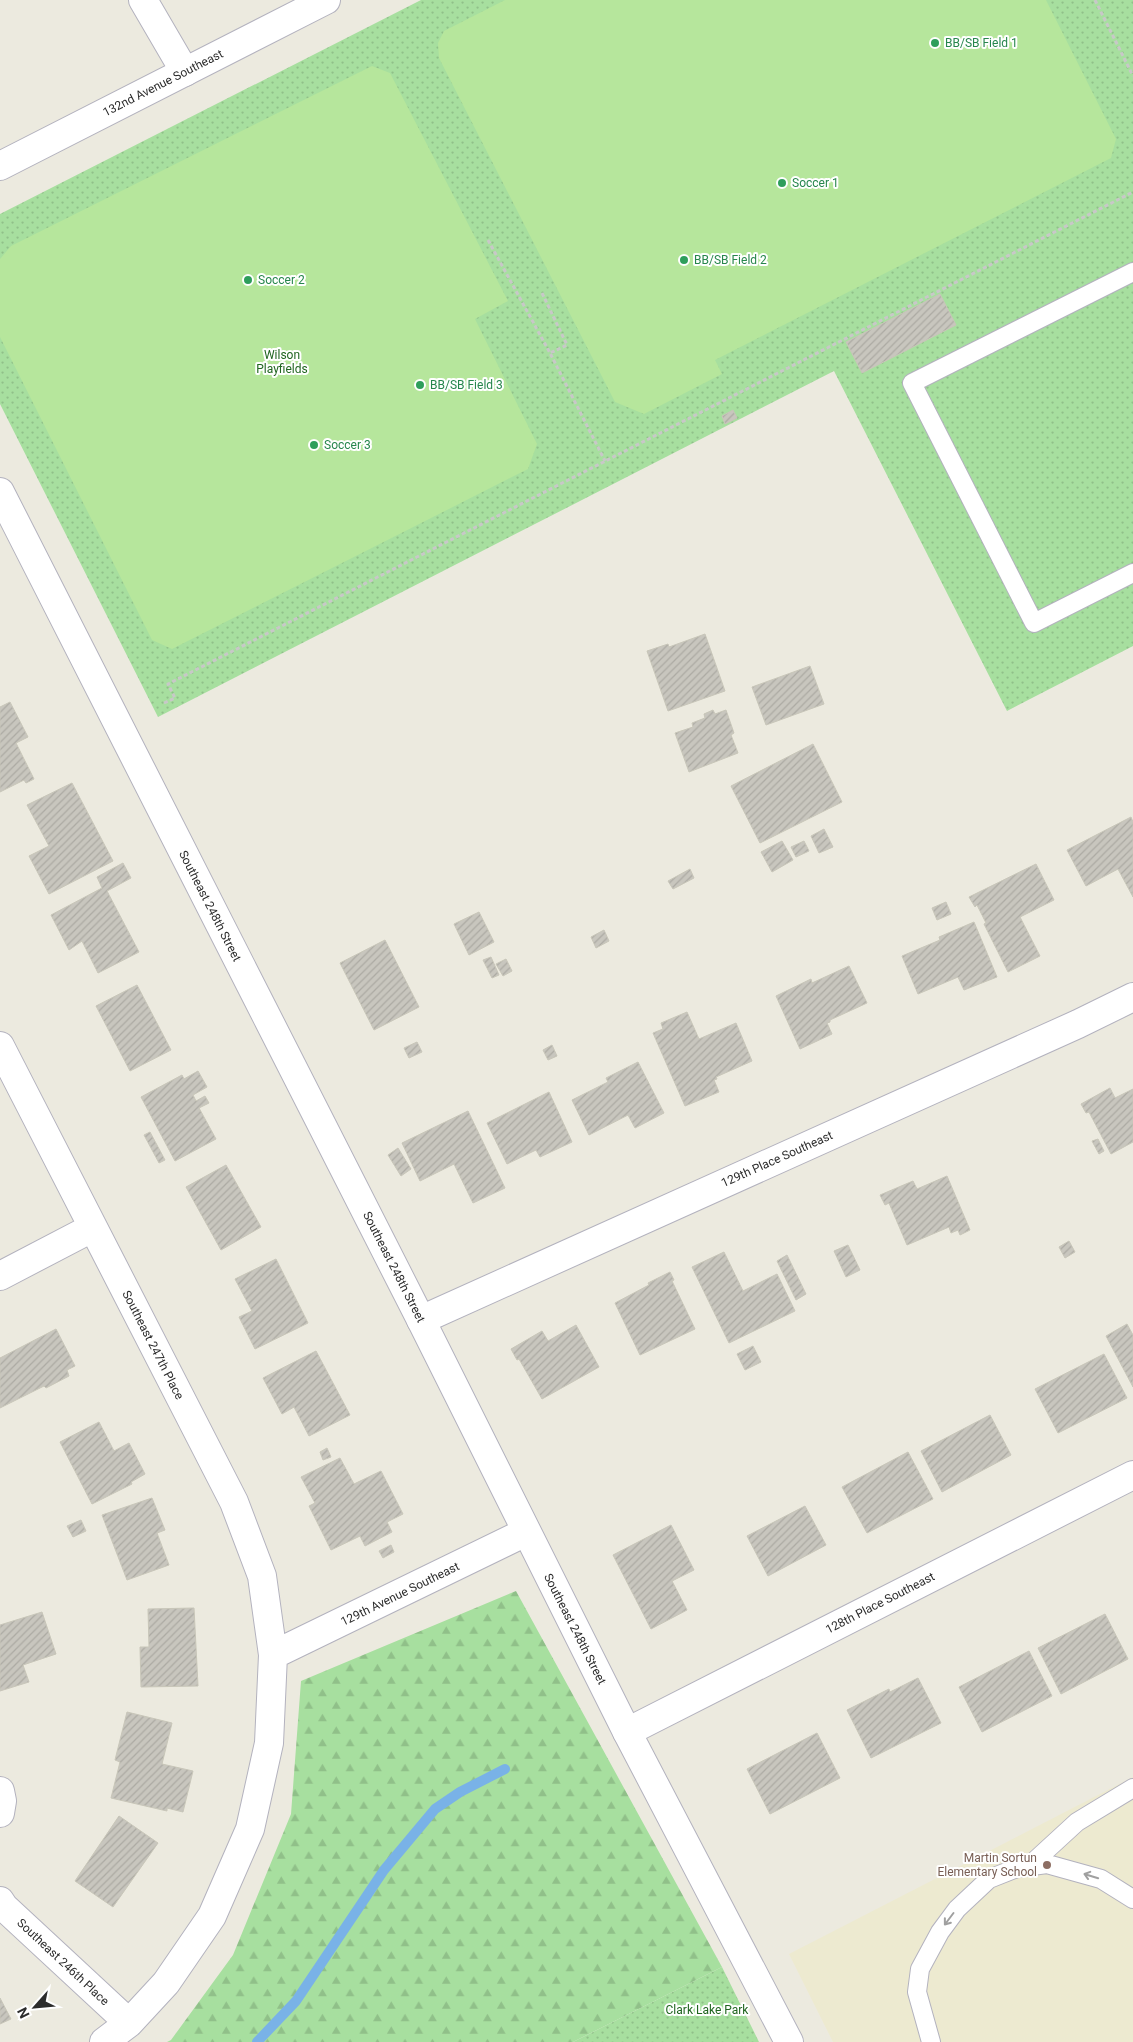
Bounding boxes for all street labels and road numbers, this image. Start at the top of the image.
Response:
street label: 132nd Avenue Southeast [101,47,225,119]
street label: Southeast 248th Street [176,848,244,964]
street label: 129th Place Southeast [719,1128,835,1190]
street label: Southeast 248th Street [360,1209,428,1325]
street label: Southeast 247th Place [119,1288,187,1402]
street label: 129th Avenue Southeast [338,1559,462,1629]
street label: 128th Place Southeast [823,1569,937,1637]
street label: Southeast 248th Street [541,1571,609,1687]
street label: Southeast 246th Place [14,1916,112,2008]

